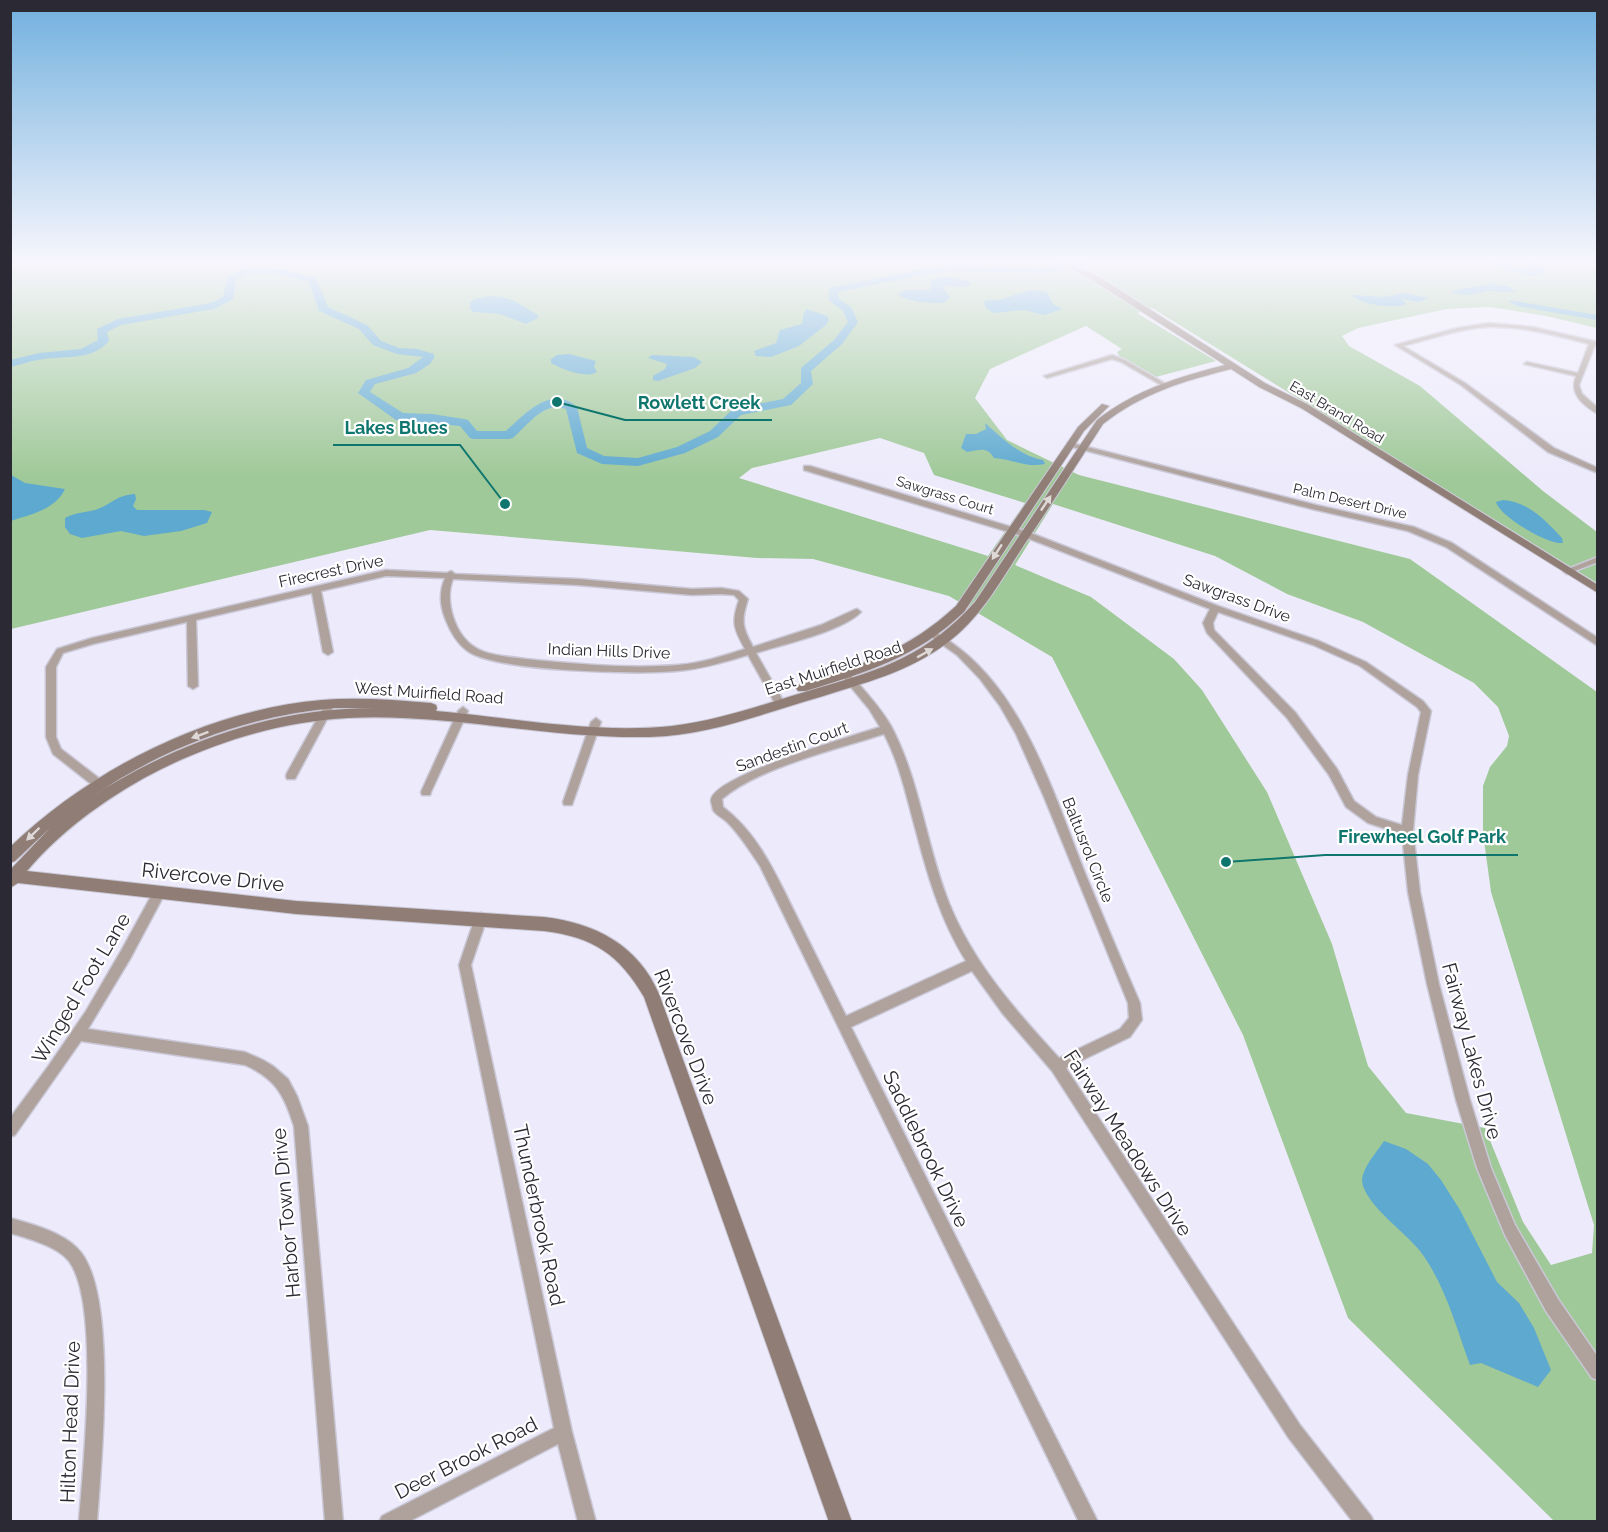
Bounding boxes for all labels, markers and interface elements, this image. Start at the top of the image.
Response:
street label: East Brand Road [1287,378,1387,446]
callout: Rowlett Creek [625,384,772,420]
text: Rowlett Creek [638,392,761,413]
callout: Lakes Blues [333,409,460,445]
text: Lakes Blues [344,417,448,438]
street label: Sawgrass Court [894,473,996,518]
street label: Palm Desert Drive [1292,480,1408,522]
one-way arrow [1040,495,1051,511]
one-way arrow [992,544,1003,560]
street label: Firecrest Drive [277,551,385,591]
street label: Sawgrass Drive [1181,570,1293,626]
street label: East Muirfield Road [762,637,904,699]
street label: Indian Hills Drive [547,639,671,663]
one-way arrow [917,648,934,658]
street label: West Muirfield Road [354,678,504,708]
street label: Sandestin Court [733,718,851,776]
one-way arrow [191,730,209,740]
street label: Baltusrol Circle [1058,795,1118,905]
callout: Firewheel Golf Park [1325,819,1518,855]
text: Firewheel Golf Park [1338,826,1507,847]
one-way arrow [26,827,41,841]
street label: Rivercove Drive [140,858,286,896]
street label: Winged Foot Lane [27,908,135,1068]
street label: Fairway Lakes Drive [1437,960,1507,1142]
street label: Rivercove Drive [649,966,723,1108]
street label: Fairway Meadows Drive [1059,1045,1197,1241]
street label: Saddlebrook Drive [878,1067,974,1232]
street label: Thunderbrook Road [508,1122,570,1308]
street label: Harbor Town Drive [267,1127,305,1299]
street label: Hilton Head Drive [55,1340,85,1503]
street label: Deer Brook Road [391,1412,541,1504]

